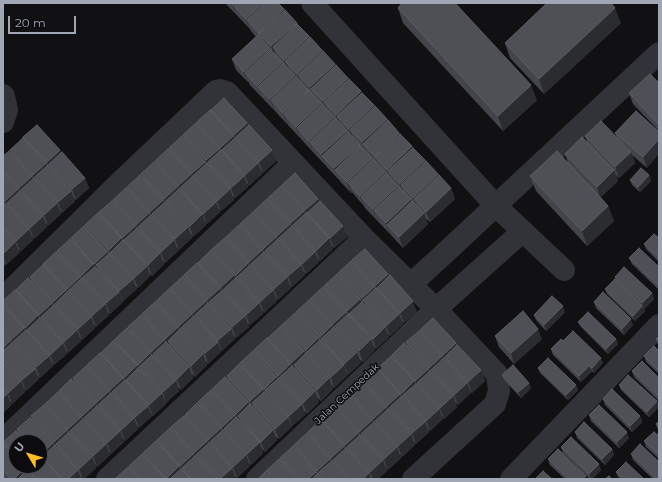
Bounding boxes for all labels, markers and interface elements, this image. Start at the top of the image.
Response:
scale bar [10,8,78,34]
text: 20 m [15,15,46,30]
street label: Jalan Cempedak [312,361,382,427]
north arrow [8,434,48,474]
text: U [11,440,28,455]

